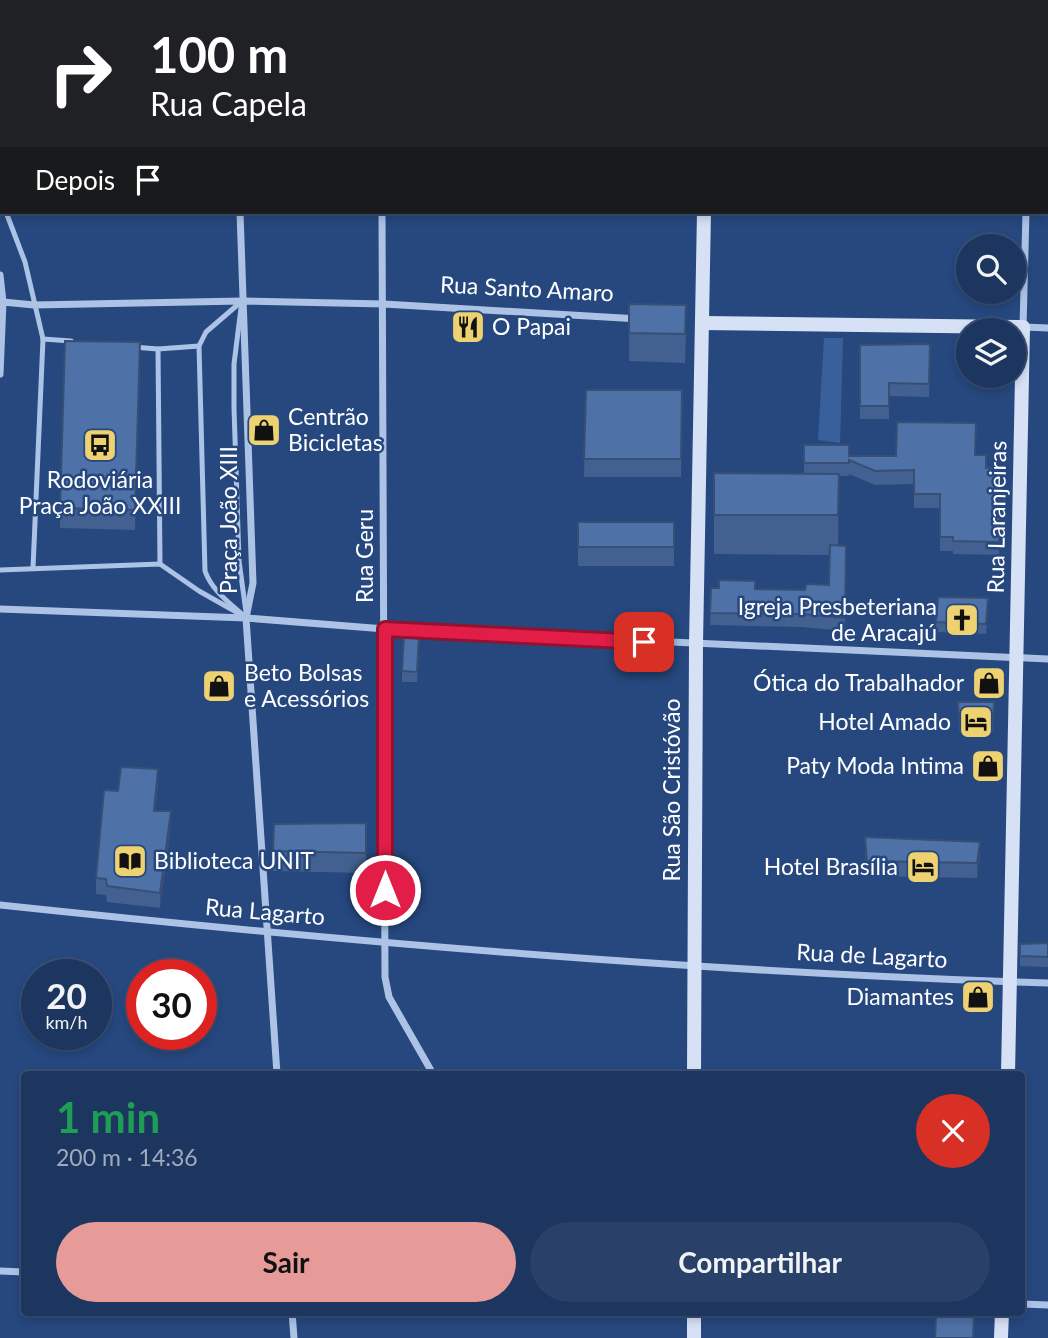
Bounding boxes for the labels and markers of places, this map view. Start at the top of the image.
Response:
restaurant icon: O Papai [449,308,487,346]
place label: O Papai [492,312,571,340]
place label: Centrão Bicicletas [288,402,383,456]
shop icon: Centrão Bicicletas [245,411,283,449]
bus stop icon: Rodoviária Praça João XXIII [81,426,119,464]
place label: Rodoviária Praça João XXIII [19,465,181,519]
place label: Igreja Presbeteriana de Aracajú [738,592,937,646]
church icon: Igreja Presbeteriana de Aracajú [943,601,981,639]
pin [614,612,674,672]
place label: Beto Bolsas e Acessórios [244,658,369,712]
shop icon: Ótica do Trabalhador [970,664,1008,702]
shop icon: Beto Bolsas e Acessórios [200,667,238,705]
place label: Ótica do Trabalhador [753,668,965,696]
hotel icon: Hotel Amado [957,703,995,741]
place label: Hotel Amado [818,707,951,735]
shop icon: Paty Moda Intima [969,747,1007,785]
place label: Paty Moda Intima [786,751,964,779]
library icon: Biblioteca UNIT [111,842,149,880]
place label: Biblioteca UNIT [154,846,314,874]
hotel icon: Hotel Brasília [904,848,942,886]
place label: Hotel Brasília [764,852,898,880]
shop icon: Diamantes [959,978,997,1016]
place label: Diamantes [846,982,954,1010]

